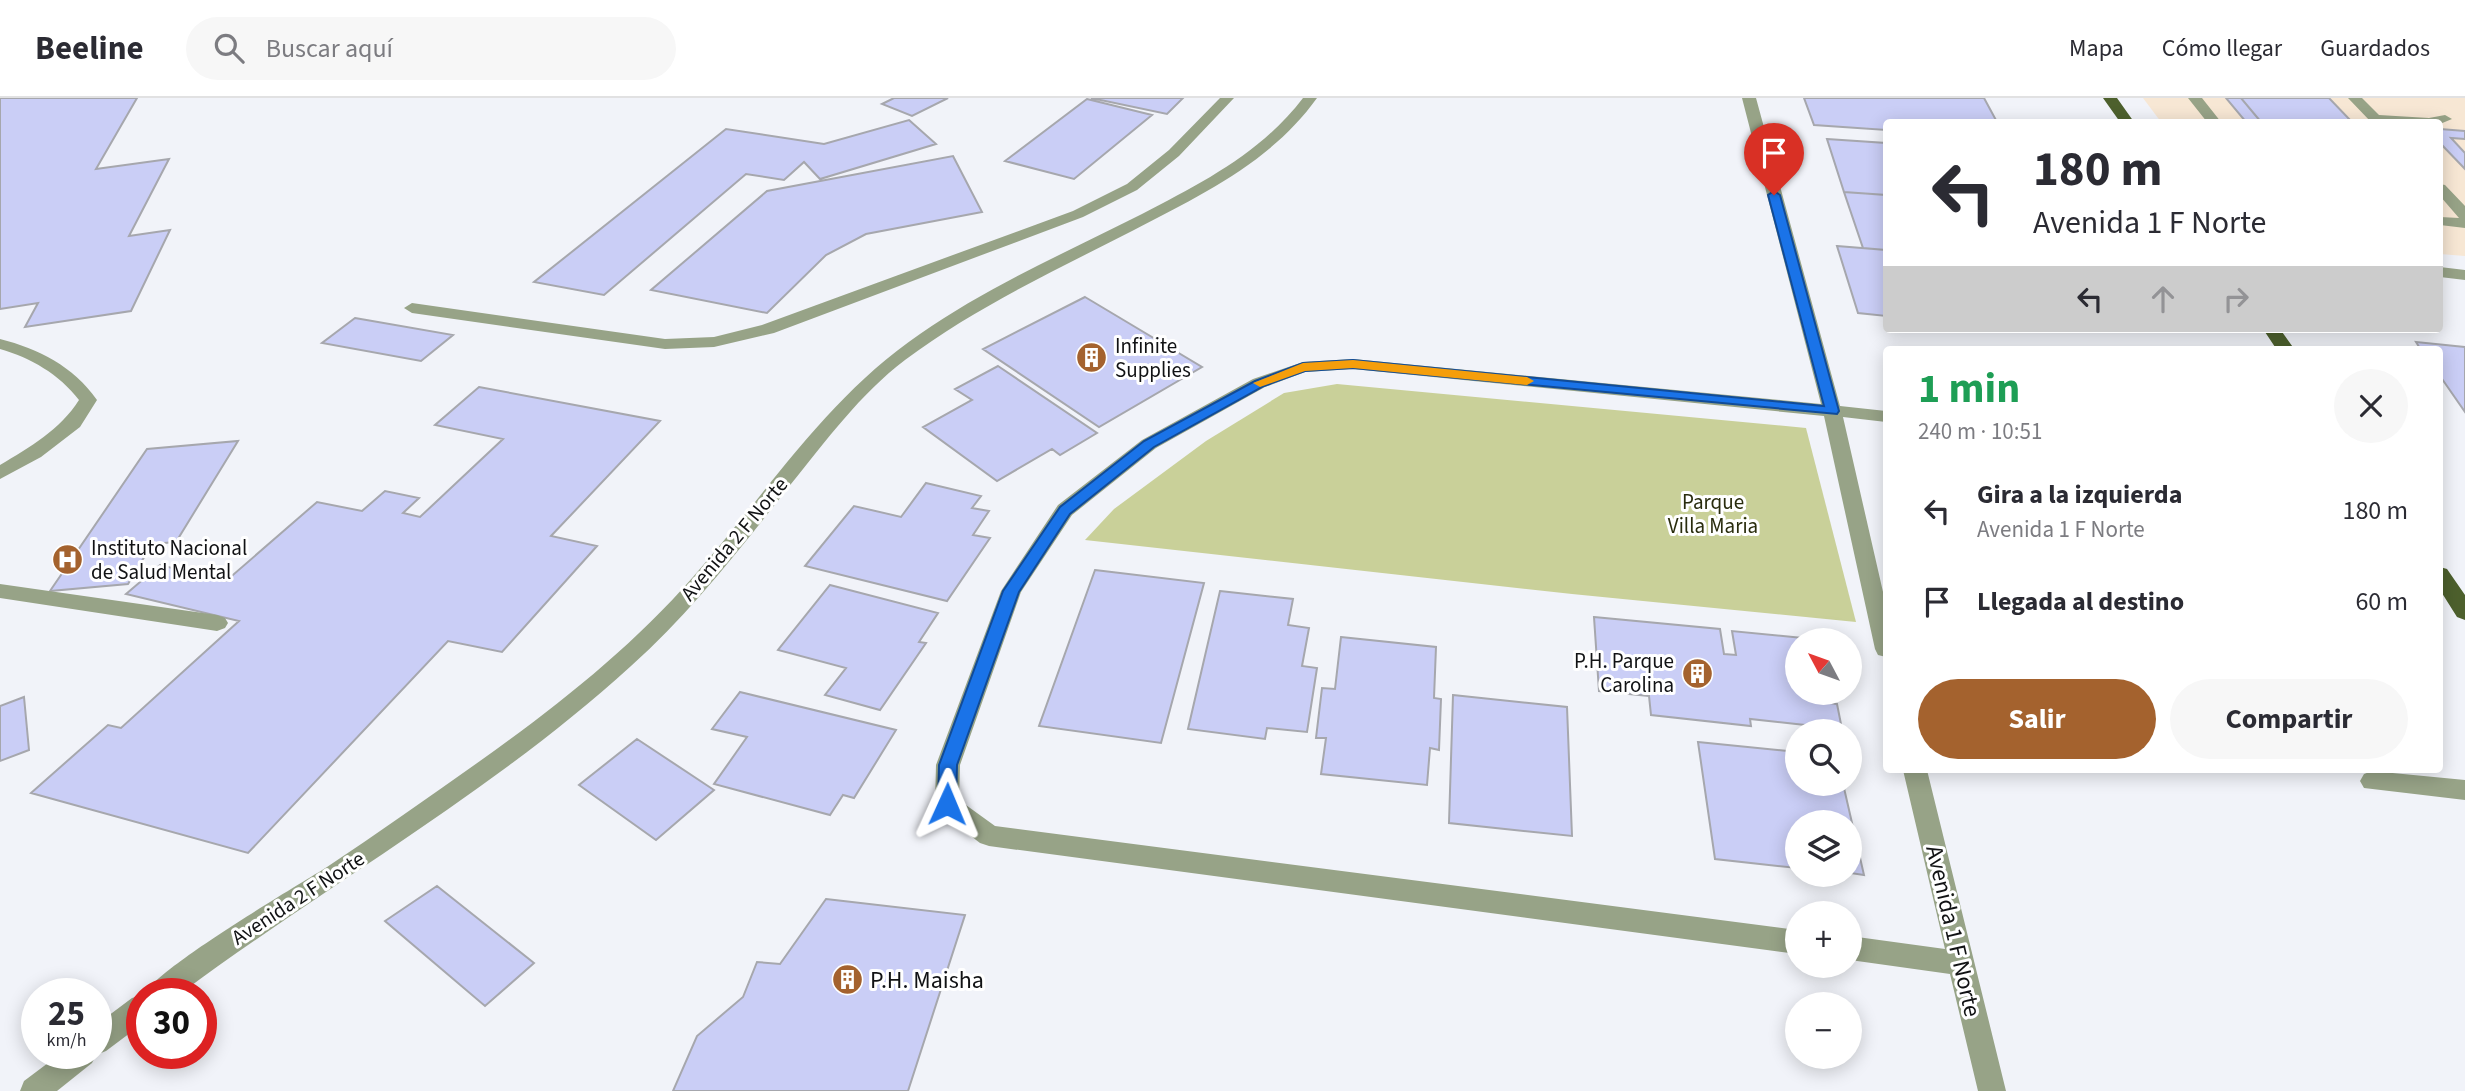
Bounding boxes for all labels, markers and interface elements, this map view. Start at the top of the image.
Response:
search box [186,17,676,80]
text: Beeline [35,25,144,72]
icon: search [210,29,248,67]
text: Buscar aquí [266,30,393,67]
text: Mapa [2069,31,2124,66]
text: Cómo llegar [2162,31,2282,66]
text: Guardados [2320,31,2430,66]
pin [1744,123,1804,195]
icon: arrive [1755,134,1793,172]
text: 180 m [2033,135,2162,205]
icon: left [1918,147,2009,238]
text: Avenida 1 F Norte [2033,200,2266,246]
icon: left [2071,280,2109,318]
icon: ahead [2144,280,2182,318]
icon: right [2217,280,2255,318]
place label: Infinite Supplies [1115,331,1191,385]
building icon: Infinite Supplies [1075,341,1109,375]
text: 1 min [1918,359,2020,419]
button: close [2334,369,2408,443]
text: 240 m · 10:51 [1918,415,2042,448]
street label: Avenida 2 F Norte [673,471,795,607]
text: Gira a la izquierda [1977,476,2182,513]
park label: Parque Villa Maria [1668,487,1758,541]
icon: left [1918,492,1956,530]
text: 180 m [2342,492,2408,529]
text: Avenida 1 F Norte [1977,513,2145,546]
place label: Instituto Nacional de Salud Mental [91,533,247,587]
hospital icon: Instituto Nacional de Salud Mental [51,543,85,577]
icon: arrive [1918,583,1956,621]
text: Llegada al destino [1977,583,2184,620]
text: 60 m [2355,583,2408,620]
north arrow [1785,628,1862,705]
map controls [1785,628,1862,1069]
place label: P.H. Parque Carolina [1574,646,1674,700]
building icon: P.H. Parque Carolina [1680,656,1714,690]
button: Salir [1918,679,2156,759]
button: Compartir [2170,679,2408,759]
button: search [1785,719,1862,796]
position arrow [910,767,984,841]
button: layers [1785,810,1862,887]
street label: Avenida 1 F Norte [1916,842,1990,1020]
street label: Avenida 2 F Norte [226,844,370,952]
button: + [1785,901,1862,978]
building icon: P.H. Maisha [830,963,864,997]
place label: P.H. Maisha [870,963,984,998]
speed limit sign: 30 [126,978,217,1069]
text: 25 [48,989,85,1039]
button: − [1785,992,1862,1069]
text: km/h [47,1028,86,1053]

